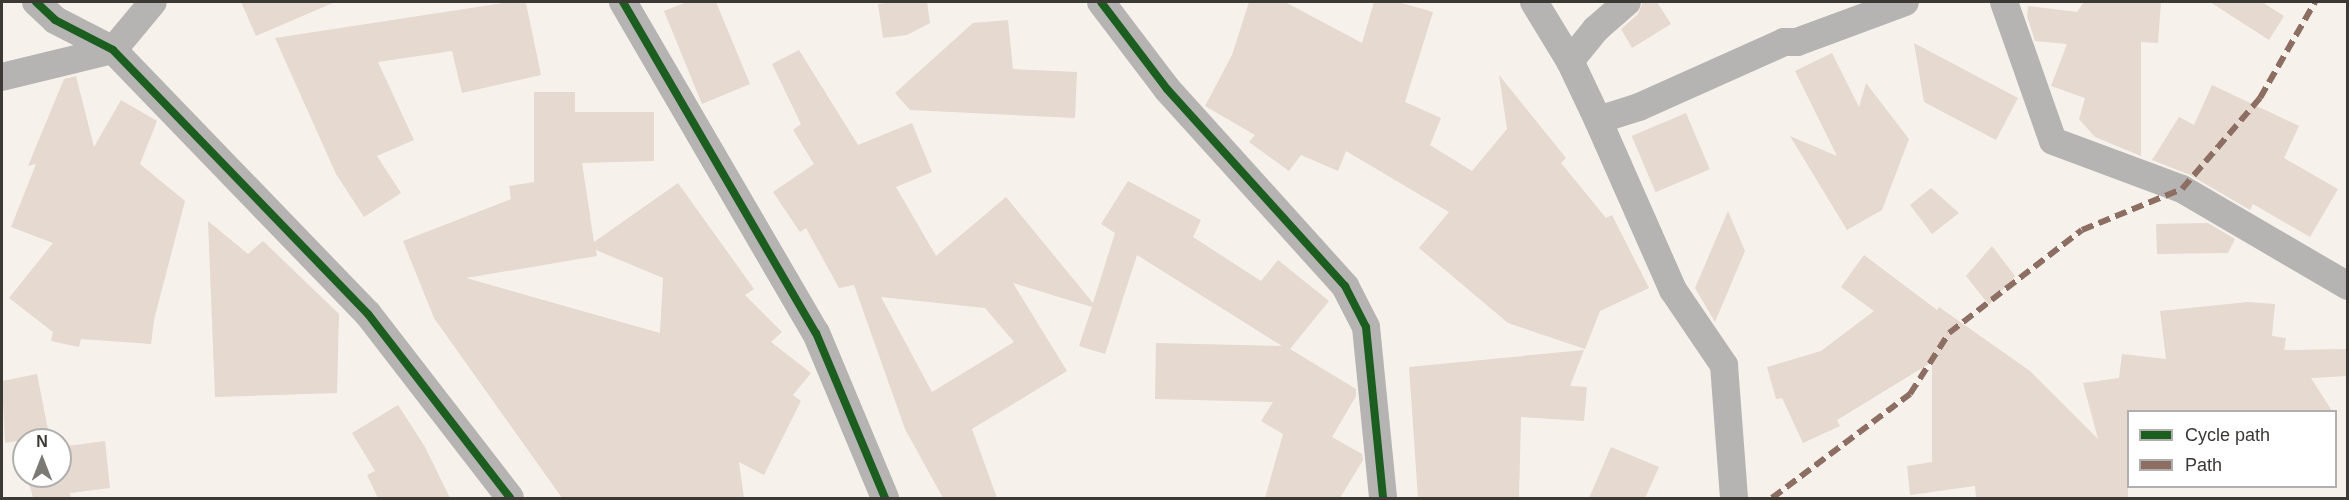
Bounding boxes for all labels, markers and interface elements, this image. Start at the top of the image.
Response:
legend [2127,410,2337,488]
text: Cycle path [2185,425,2270,445]
north arrow [12,428,72,488]
text: N [36,433,48,450]
text: Path [2185,455,2222,475]

